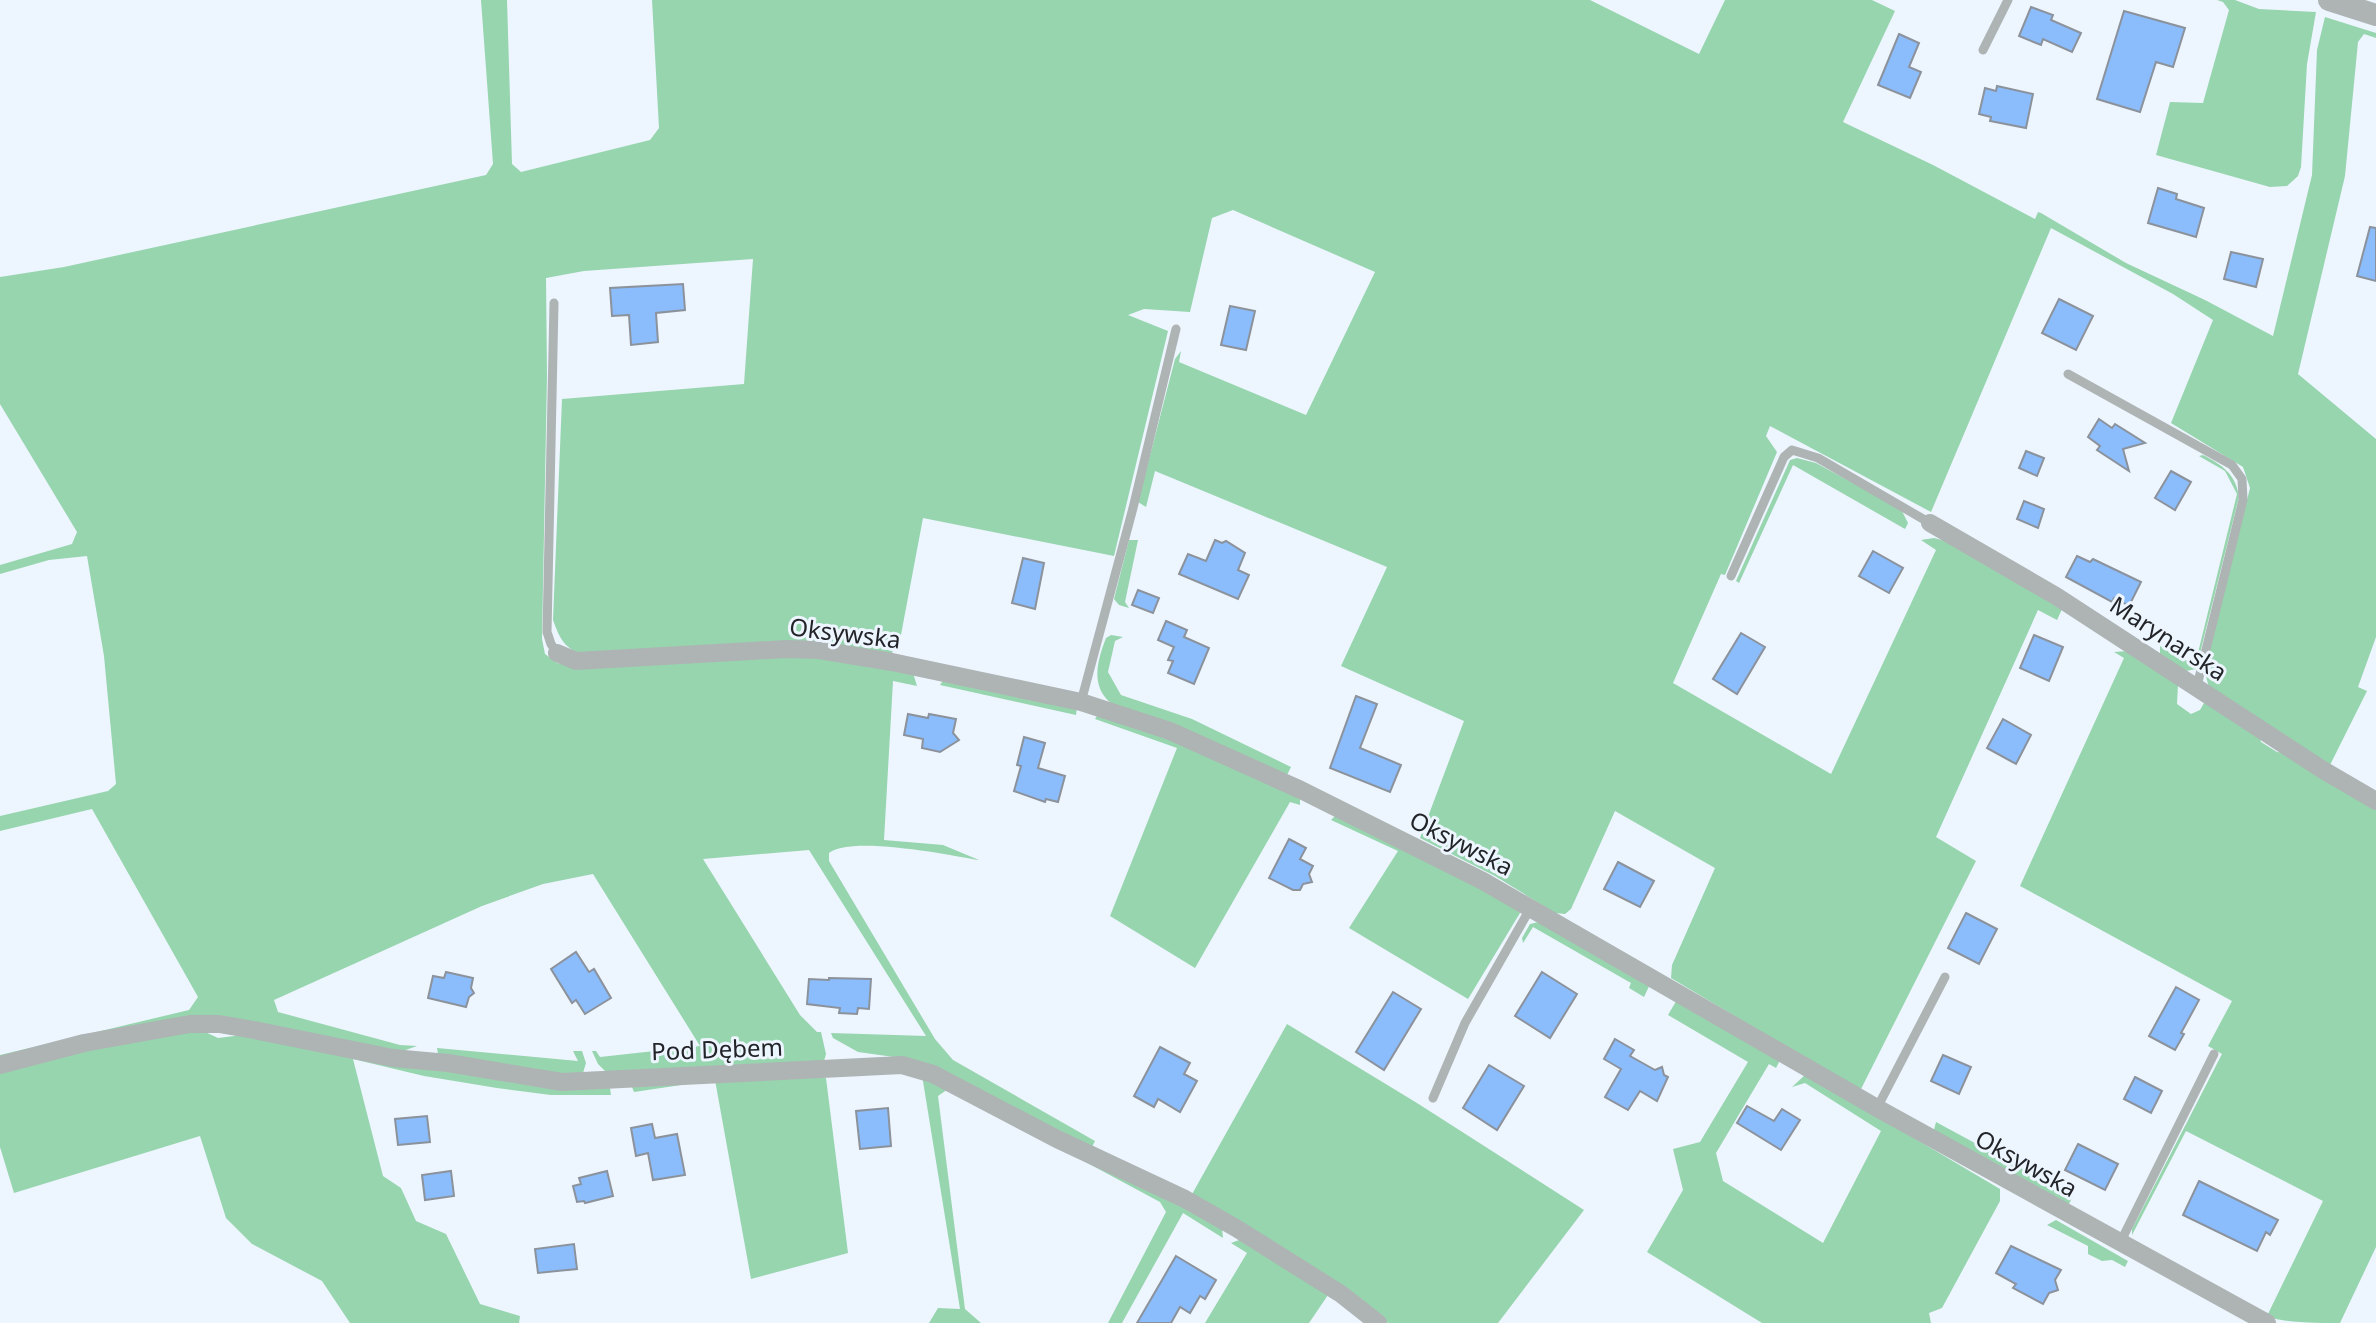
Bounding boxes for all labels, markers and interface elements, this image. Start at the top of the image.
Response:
street label: Marynarska [2104,588,2234,688]
street label: Oksywska [788,609,903,656]
street label: Oksywska [1404,803,1519,883]
street label: Pod Dębem [650,1030,783,1067]
street label: Oksywska [1970,1121,2084,1204]

